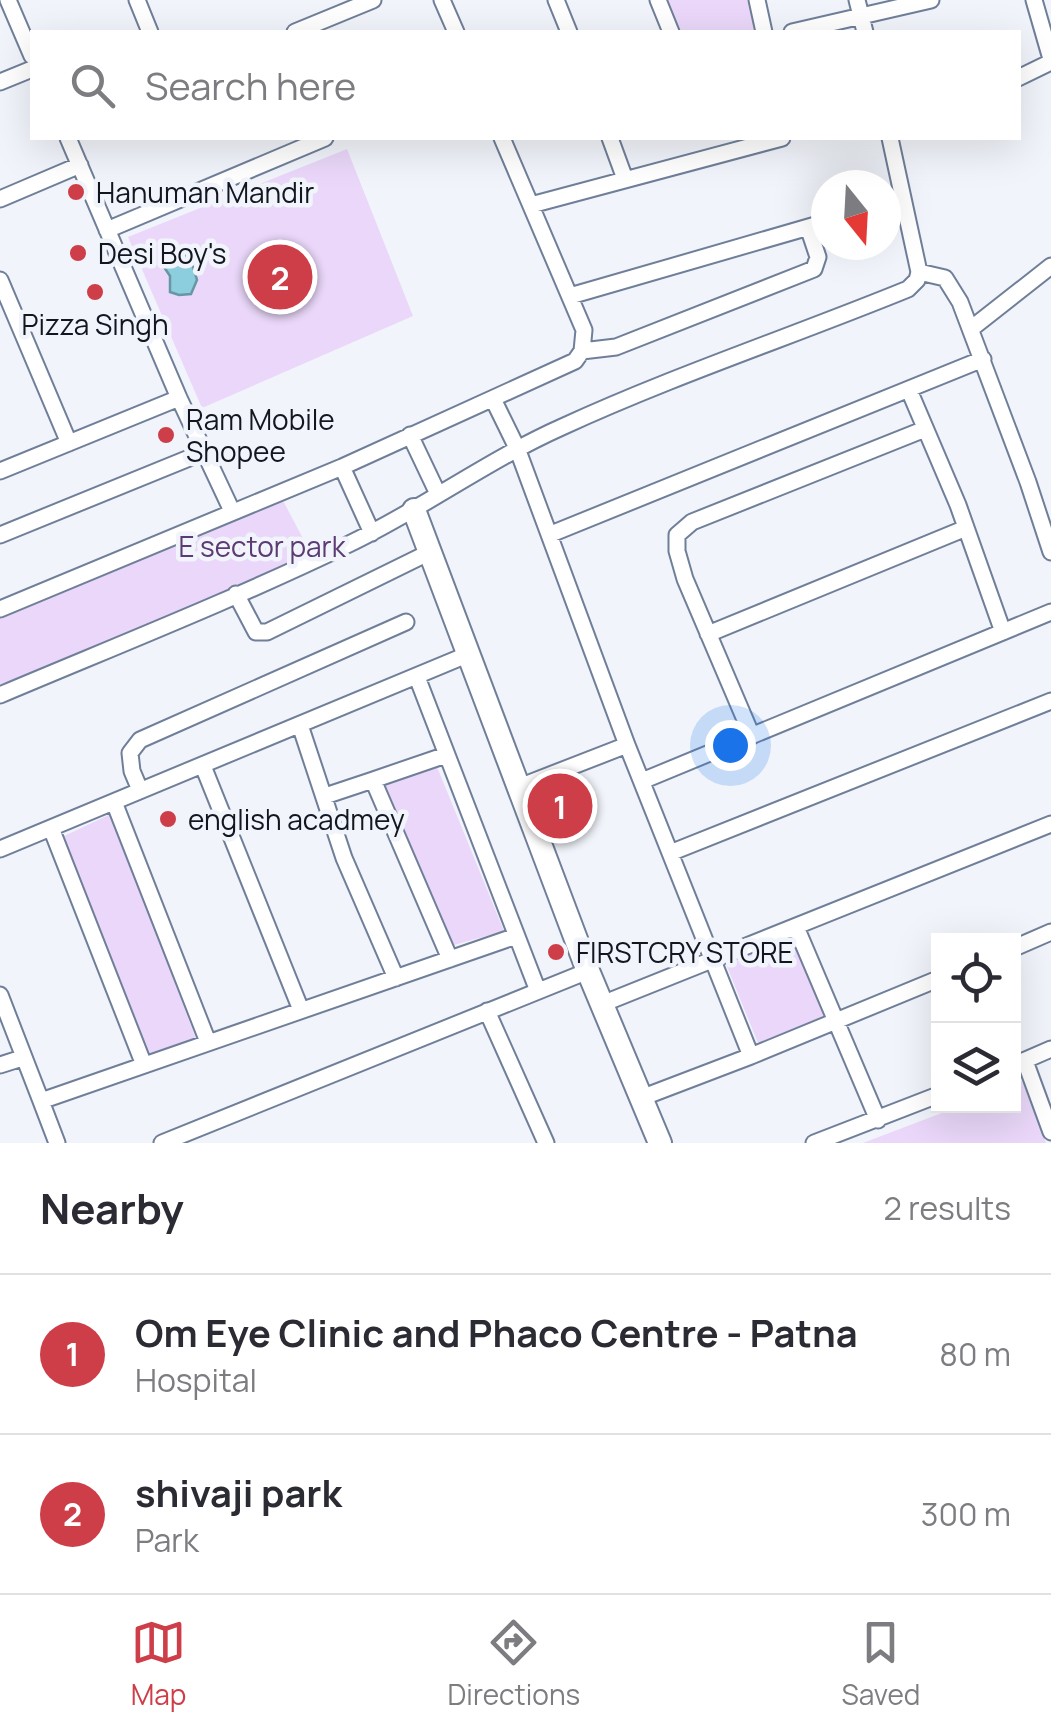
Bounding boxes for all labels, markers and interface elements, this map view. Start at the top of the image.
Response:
search box [30,30,1021,140]
icon: search [65,58,120,113]
text: Search here [145,59,356,111]
north arrow [811,170,901,260]
place label: Hanuman Mandir [96,173,314,211]
marker: Hanuman Mandir [65,181,87,203]
place label: Desi Boy's [98,234,226,272]
pin: 2 [248,240,312,314]
marker: Desi Boy's [67,242,89,264]
marker: Pizza Singh [84,281,106,303]
place label: Pizza Singh [21,305,169,343]
place label: Ram Mobile Shopee [186,400,335,470]
marker: Ram Mobile Shopee [155,424,177,446]
park label: E sector park [178,527,347,565]
your location [705,720,756,771]
pin: 1 [528,768,592,844]
place label: english acadmey [188,800,405,838]
marker: english acadmey [157,808,179,830]
place label: FIRSTCRY STORE [576,933,794,971]
map controls [931,933,1021,1113]
button: locate [931,933,1021,1023]
marker: FIRSTCRY STORE [545,941,567,963]
button: layers [931,1023,1021,1113]
text: Nearby [40,1179,184,1237]
text: 2 results [884,1186,1011,1230]
text: Om Eye Clinic and Phaco Centre - Patna [135,1306,858,1358]
text: 1 [65,1332,80,1376]
text: 80 m [939,1332,1011,1376]
text: Hospital [135,1358,257,1402]
text: shivaji park [135,1466,342,1518]
text: 2 [63,1492,82,1536]
text: 300 m [921,1492,1011,1536]
text: Park [135,1518,199,1562]
tab: Map [131,1615,186,1713]
tab: Directions [448,1615,580,1713]
tab: Saved [841,1615,920,1713]

